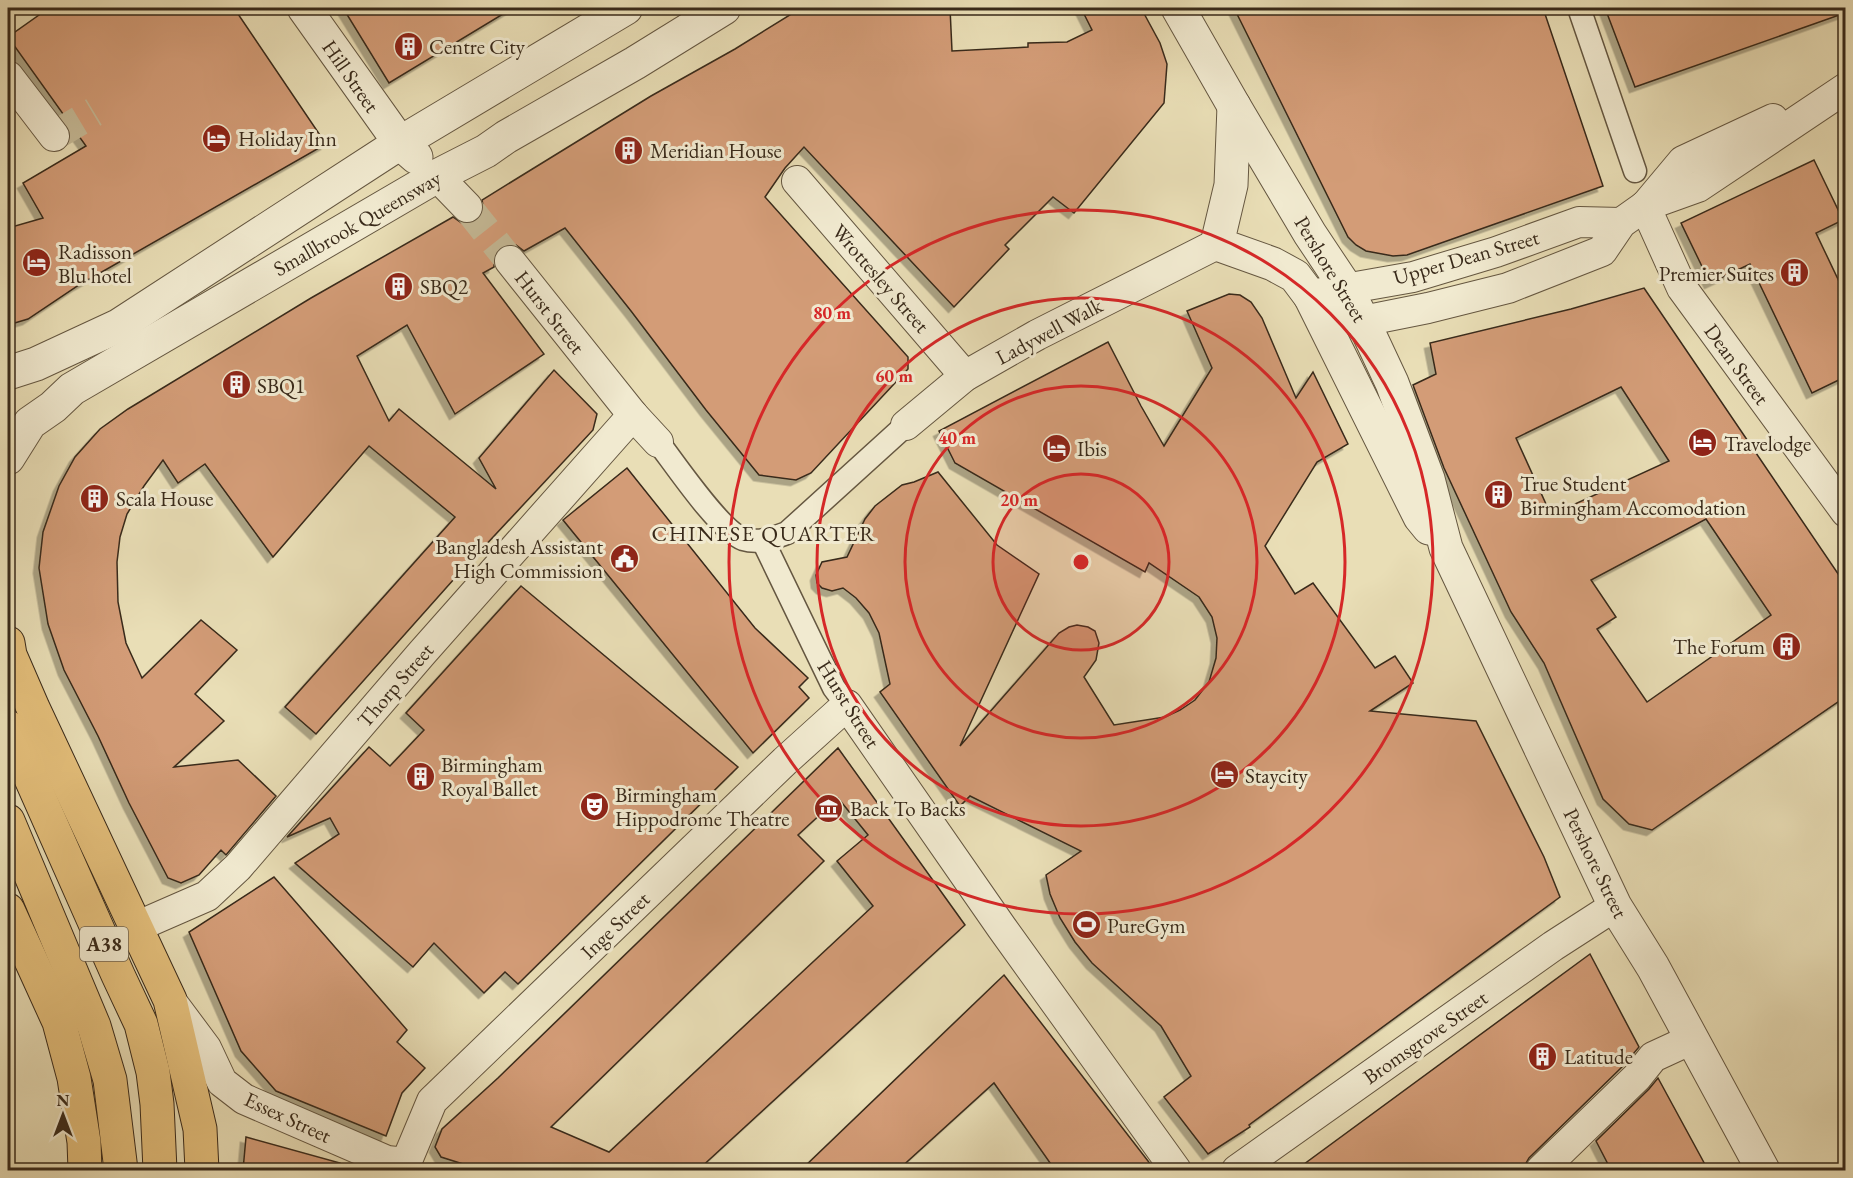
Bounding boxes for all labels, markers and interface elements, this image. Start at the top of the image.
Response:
building icon: Centre City [392,30,424,62]
place label: Centre City [429,33,526,60]
street label: Hill Street [316,34,386,118]
hotel icon: Holiday Inn [201,122,233,154]
place label: Holiday Inn [238,125,337,152]
building icon: Meridian House [613,134,645,166]
place label: Meridian House [650,137,782,164]
street label: Smallbrook Queensway [268,164,447,283]
street label: Pershore Street [1289,211,1373,327]
street label: Wrottesley Street [826,218,936,338]
street label: Upper Dean Street [1390,223,1542,291]
place label: Radisson Blu hotel [58,238,132,289]
hotel icon: Radisson Blu hotel [21,247,53,279]
building icon: Premier Suites [1779,257,1811,289]
place label: Premier Suites [1659,260,1774,287]
street label: Hurst Street [509,265,591,360]
building icon: SBQ2 [383,270,415,302]
place label: SBQ2 [420,273,468,301]
street label: Ladywell Walk [991,291,1108,370]
text: 80 m [813,301,851,324]
street label: Dean Street [1699,318,1776,410]
text: 60 m [875,364,913,387]
building icon: SBQ1 [220,369,252,401]
place label: SBQ1 [257,372,305,400]
text: 40 m [938,426,976,449]
hotel icon: Travelodge [1687,427,1719,459]
place label: Travelodge [1724,430,1811,457]
hotel icon: Ibis [1040,432,1072,464]
place label: Ibis [1077,435,1107,462]
place label: True Student Birmingham Accomodation [1520,470,1746,521]
building icon: True Student Birmingham Accomodation [1483,479,1515,511]
building icon: Scala House [79,482,111,514]
place label: Scala House [116,485,213,512]
text: 20 m [1000,488,1038,511]
district label: CHINESE QUARTER [652,519,876,548]
place label: Bangladesh Assistant High Commission [435,533,603,584]
public building icon: Bangladesh Assistant High Commission [608,542,640,574]
centre of rings [1071,552,1091,572]
building icon: The Forum [1770,630,1802,662]
place label: The Forum [1673,633,1765,660]
street label: Thorp Street [351,637,439,733]
street label: Hurst Street [811,655,887,753]
place label: Birmingham Royal Ballet [441,751,543,802]
hotel icon: Staycity [1208,759,1240,791]
building icon: Birmingham Royal Ballet [404,760,436,792]
place label: Staycity [1245,762,1308,789]
place label: Birmingham Hippodrome Theatre [615,781,789,832]
theatre icon: Birmingham Hippodrome Theatre [578,790,610,822]
museum icon: Back To Backs [813,792,845,824]
place label: Back To Backs [850,795,966,822]
street label: Pershore Street [1558,803,1634,923]
street label: Inge Street [575,885,656,965]
sports icon: PureGym [1070,909,1102,941]
place label: PureGym [1107,912,1186,939]
road number: A38 [80,927,128,961]
street label: Bromsgrove Street [1357,984,1493,1090]
building icon: Latitude [1527,1040,1559,1072]
place label: Latitude [1564,1043,1633,1070]
north arrow [33,1085,93,1145]
street label: Essex Street [240,1085,336,1149]
text: N [57,1090,70,1111]

